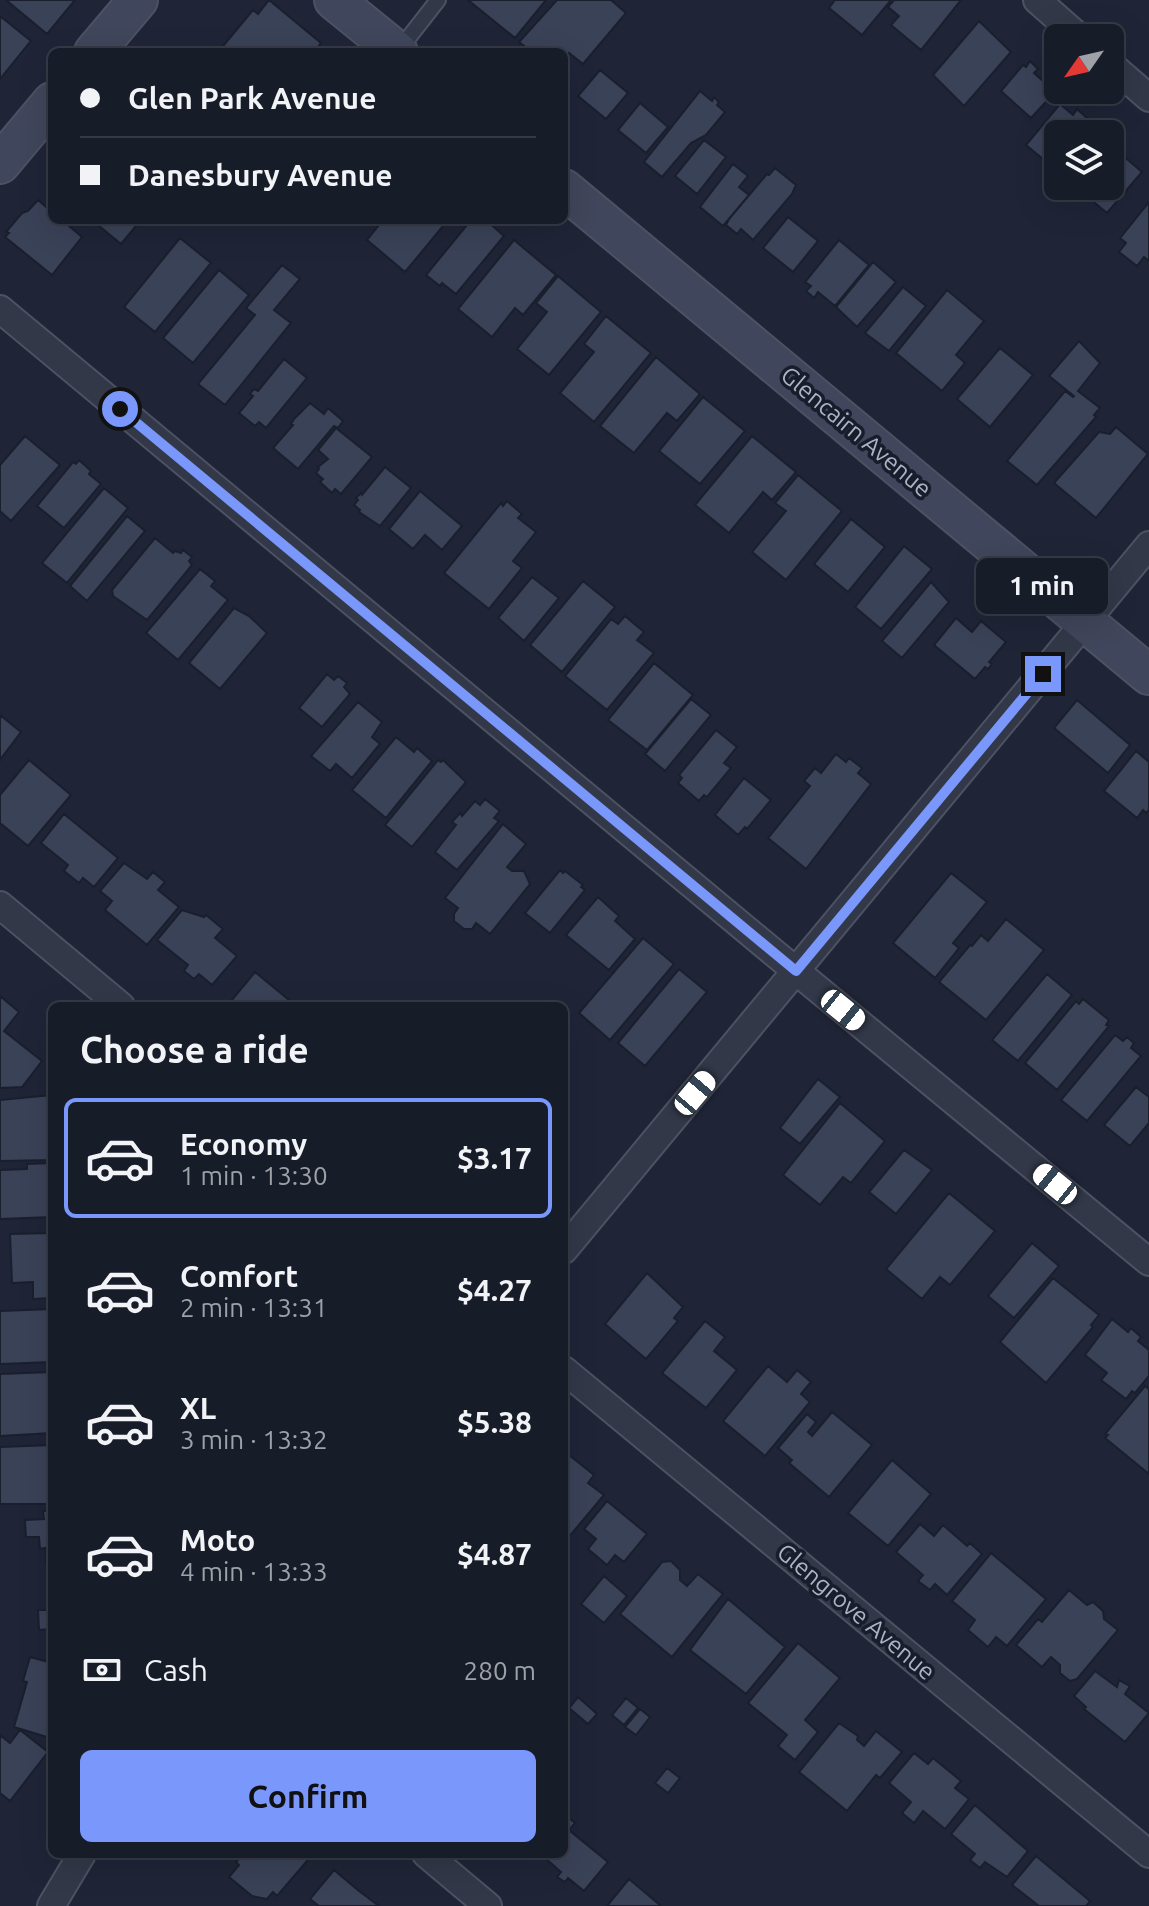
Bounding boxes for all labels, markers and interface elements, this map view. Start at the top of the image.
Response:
north arrow [1044,24,1124,104]
map controls [1044,24,1124,200]
text: Glen Park Avenue [128,81,376,115]
button: layers [1044,120,1124,200]
text: Danesbury Avenue [128,158,393,192]
street label: Glencairn Avenue [776,361,937,502]
route start [102,391,138,427]
callout: 1 min [977,558,1109,614]
text: 1 min [1009,571,1075,600]
route end [1025,656,1061,692]
car [817,986,869,1034]
text: Choose a ride [80,1029,309,1070]
car [670,1067,720,1119]
icon: car [84,1122,156,1194]
text: Economy [180,1127,307,1161]
text: $3.17 [457,1141,532,1175]
car [1029,1160,1081,1208]
text: 1 min · 13:30 [180,1161,328,1190]
icon: car [84,1254,156,1326]
text: Comfort [180,1259,298,1293]
text: $4.27 [457,1273,532,1307]
text: 2 min · 13:31 [180,1293,328,1322]
icon: car [84,1386,156,1458]
text: XL [180,1391,216,1425]
text: $5.38 [457,1405,532,1439]
text: 3 min · 13:32 [180,1425,328,1454]
icon: car [84,1518,156,1590]
text: Moto [180,1523,255,1557]
text: $4.87 [457,1537,532,1571]
street label: Glengrove Avenue [772,1538,941,1685]
text: 4 min · 13:33 [180,1557,328,1586]
icon: cash [80,1648,124,1692]
text: Cash [144,1653,208,1687]
text: 280 m [464,1656,536,1685]
button: Confirm [80,1750,536,1842]

